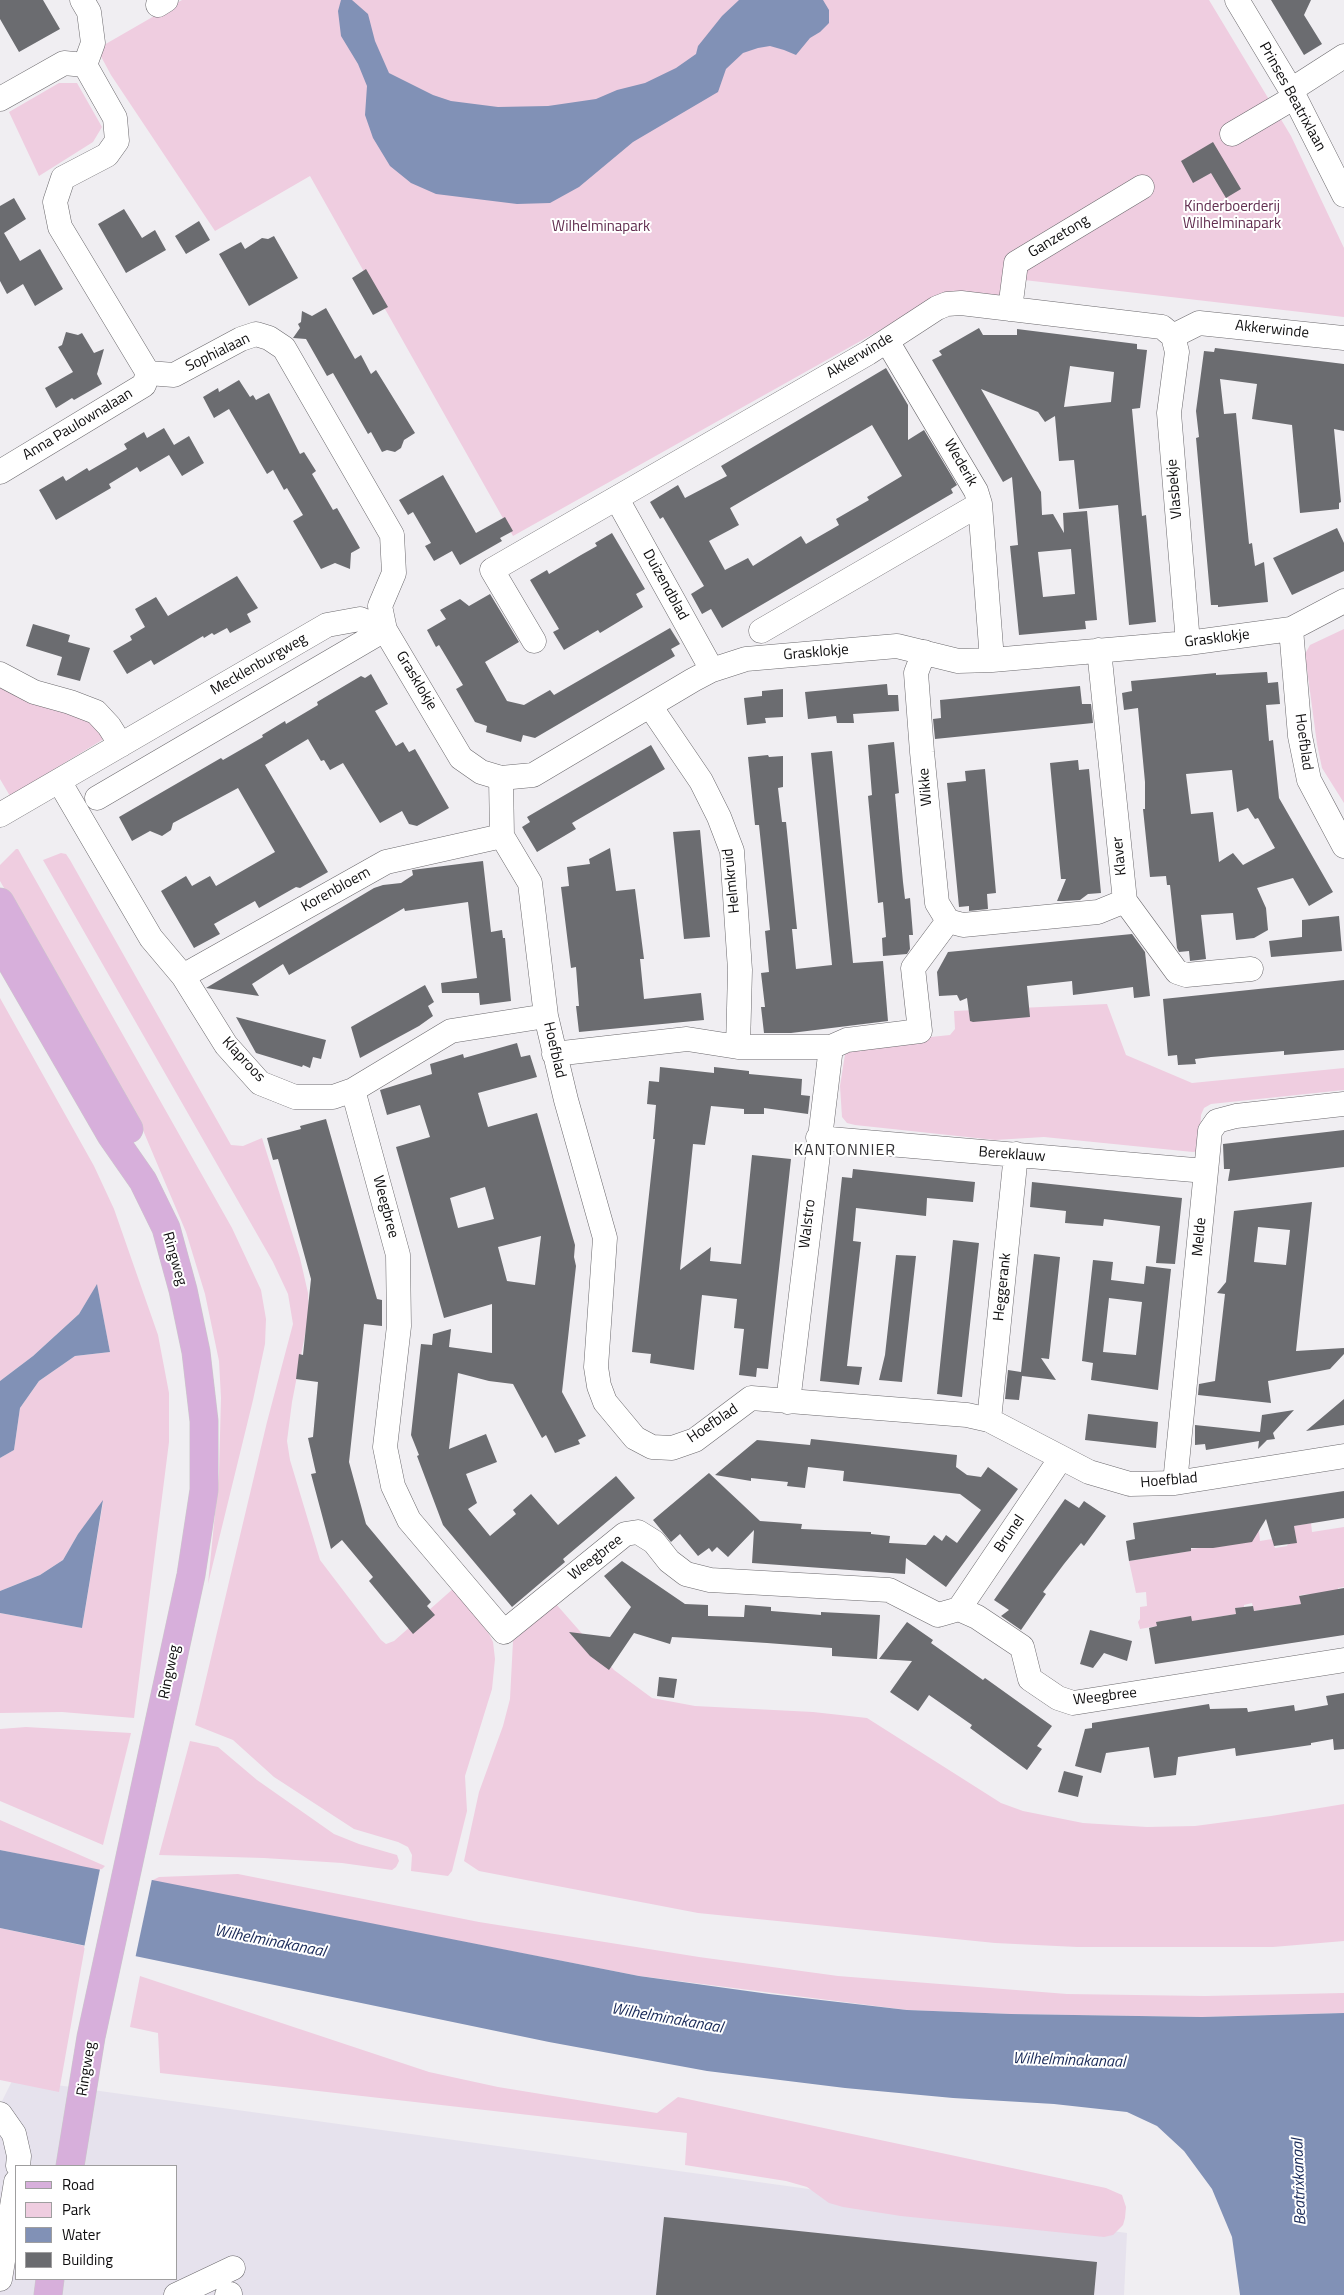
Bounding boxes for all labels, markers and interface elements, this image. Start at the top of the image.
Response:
street label: Prinses Beatrixlaan [1255,39,1329,155]
park label: Kinderboerderij Wilhelminapark [1183,198,1281,233]
street label: Ganzetong [1025,212,1093,262]
park label: Wilhelminapark [552,218,650,236]
street label: Akkerwinde [1234,317,1310,343]
street label: Akkerwinde [824,329,896,383]
street label: Sophialaan [183,330,253,376]
street label: Anna Paulownalaan [20,385,136,465]
street label: Wederik [939,436,981,490]
street label: Vlasbekje [1163,458,1187,520]
street label: Duizendblad [638,546,692,624]
street label: Grasklokje [1183,626,1251,652]
street label: Mecklenburgweg [208,630,310,700]
street label: Grasklokje [783,641,849,665]
street label: Grasklokje [391,648,441,714]
street label: Hoefblad [1290,712,1316,772]
street label: Wikke [915,767,937,807]
street label: Klaver [1109,836,1131,876]
street label: Helmkruid [720,848,744,914]
street label: Korenbloem [298,864,374,916]
street label: Hoefblad [539,1020,569,1080]
street label: Klaproos [218,1034,268,1086]
district label: KANTONNIER [793,1141,897,1161]
street label: Bereklauw [978,1144,1046,1166]
street label: Weegbree [368,1174,402,1240]
street label: Walstro [796,1198,820,1250]
street label: Melde [1189,1217,1211,1257]
street label: Ringweg [158,1230,190,1288]
street label: Heggerank [990,1252,1016,1322]
street label: Hoefblad [684,1401,742,1447]
street label: Hoefblad [1140,1470,1198,1492]
street label: Brunel [991,1512,1029,1556]
street label: Weegbree [565,1531,627,1585]
street label: Ringweg [155,1643,185,1701]
street label: Weegbree [1072,1684,1138,1710]
water label: Wilhelminakanaal [213,1922,327,1962]
water label: Wilhelminakanaal [610,2000,724,2038]
street label: Ringweg [74,2040,100,2098]
water label: Wilhelminakanaal [1012,2049,1126,2073]
water label: Beatrixkanaal [1289,2138,1311,2226]
legend [15,2165,178,2280]
text: Road [62,2173,94,2196]
text: Park [62,2198,91,2221]
text: Water [62,2223,101,2246]
text: Building [62,2248,113,2271]

